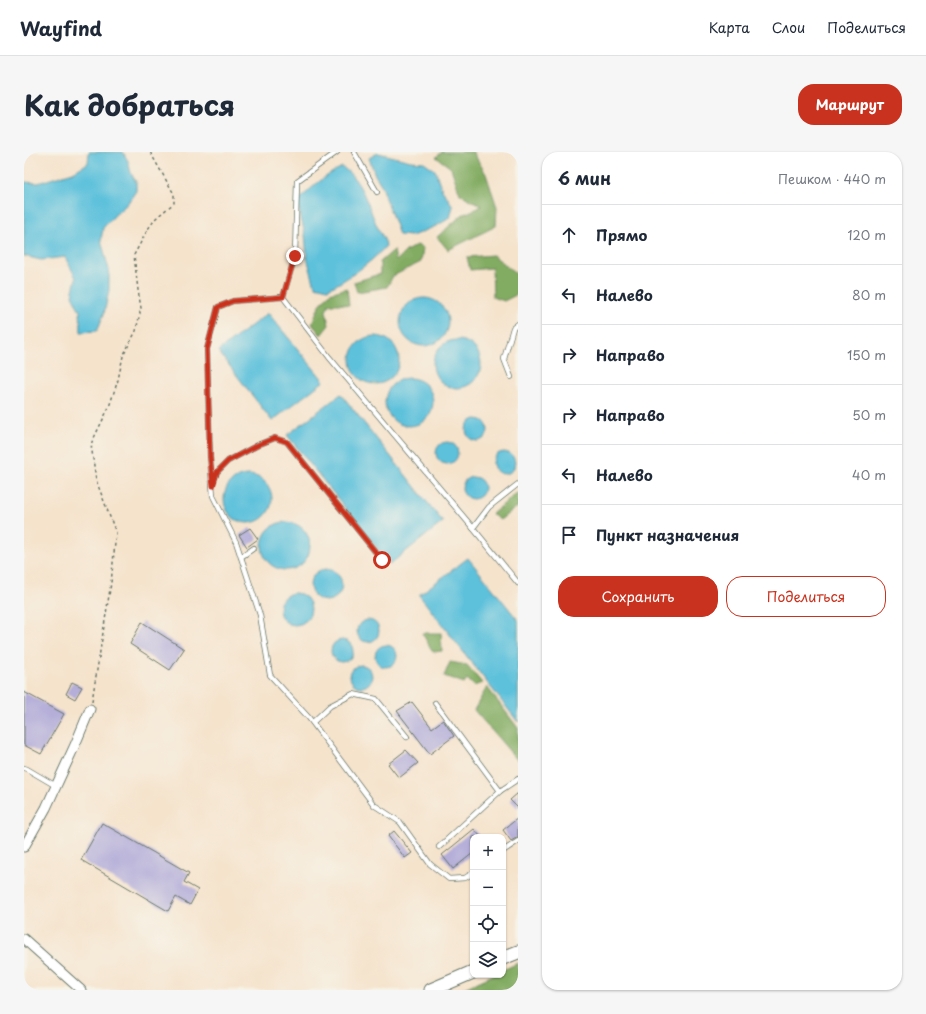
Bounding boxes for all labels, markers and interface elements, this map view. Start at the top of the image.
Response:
text: Wayfind [20,14,102,42]
text: Карта [709,17,750,38]
text: Слои [772,17,805,38]
text: Поделиться [827,17,906,38]
text: Как добраться [24,83,235,126]
button: Маршрут [798,84,902,125]
text: 6 мин [558,165,611,191]
text: Пешком · 440 m [778,169,886,188]
text: Прямо [596,223,647,246]
icon: ahead [558,224,580,246]
text: 120 m [847,225,886,244]
route end [286,247,304,265]
text: Налево [596,283,653,306]
icon: left [558,284,580,306]
text: 80 m [852,285,886,304]
text: Направо [596,343,665,366]
icon: right [558,344,580,366]
text: 150 m [847,345,886,364]
text: Направо [596,403,665,426]
icon: right [558,404,580,426]
text: 50 m [852,405,886,424]
text: Налево [596,463,653,486]
icon: left [558,464,580,486]
text: 40 m [852,465,886,484]
text: Пункт назначения [596,523,739,546]
icon: arrive [558,524,580,546]
route start [373,551,391,569]
button: Сохранить [558,576,718,617]
button: Поделиться [726,576,886,617]
map controls [470,834,506,978]
button: + [470,834,506,870]
button: − [470,870,506,906]
button: locate [470,906,506,942]
button: layers [470,942,506,978]

